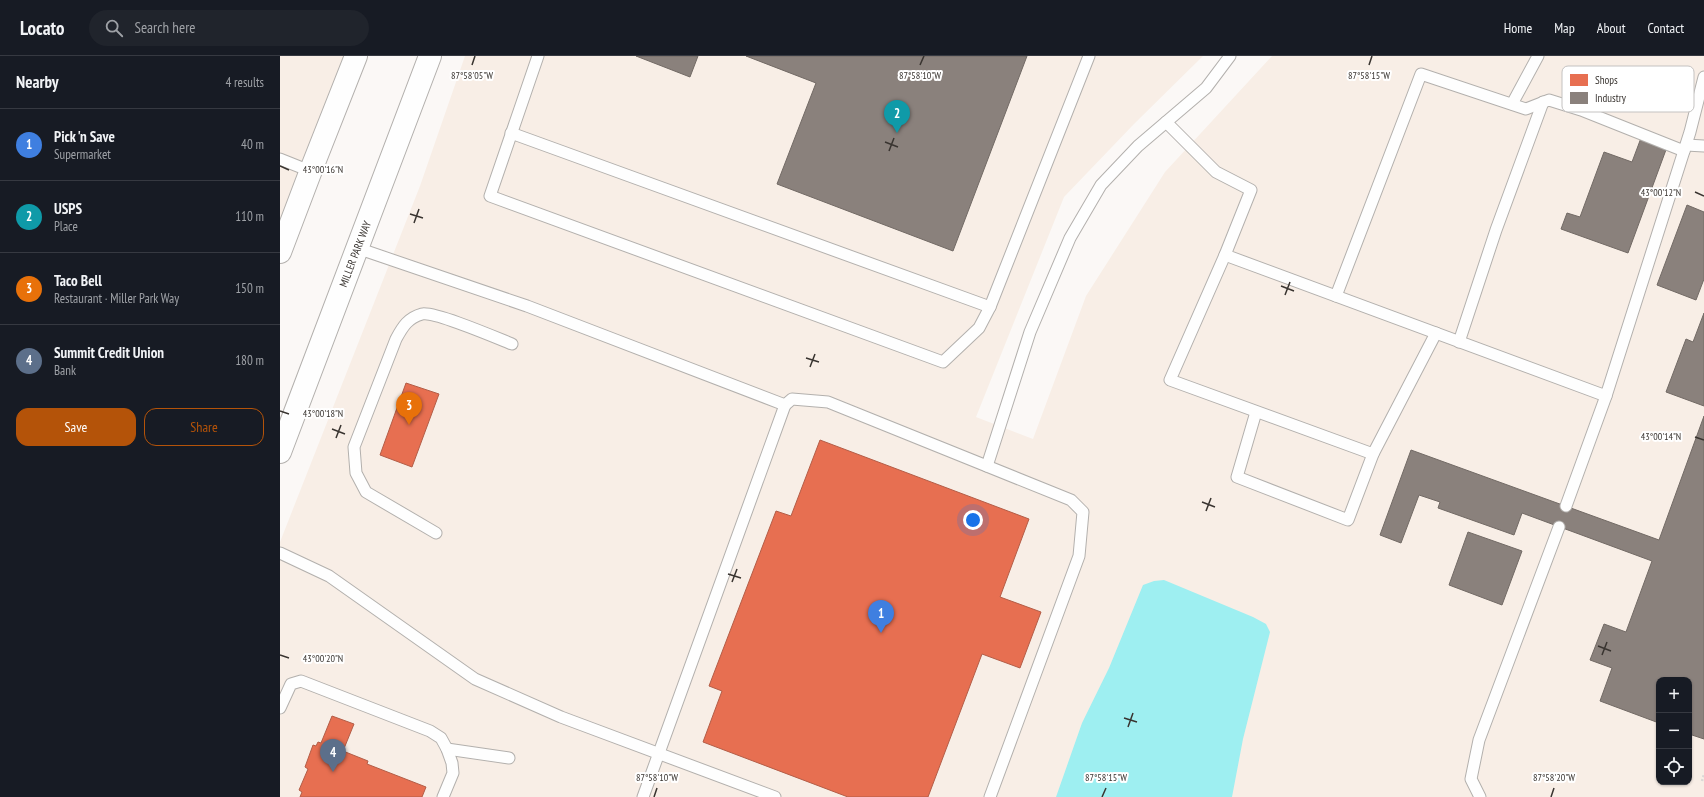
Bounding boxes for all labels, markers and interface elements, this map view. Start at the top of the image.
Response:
search box [89,10,369,46]
text: Locato [20,16,65,40]
icon: search [103,17,125,39]
text: Search here [135,18,195,37]
text: Home [1504,19,1532,37]
text: Map [1554,19,1575,37]
text: About [1597,19,1626,37]
text: Contact [1648,19,1684,37]
legend [1562,66,1694,112]
text: 87°58'05"W [451,69,493,82]
text: 87°58'10"W [899,69,941,82]
text: 87°58'15"W [1348,69,1390,82]
text: Nearby [16,71,59,93]
text: Shops [1595,73,1618,87]
text: 4 results [225,74,264,91]
text: Industry [1595,91,1627,105]
pin: 2 [884,100,910,133]
text: Pick 'n Save [54,127,115,146]
text: 1 [26,136,32,153]
text: 40 m [241,136,264,153]
text: Supermarket [54,146,111,163]
text: 43°00'16"N [303,163,343,176]
text: 43°00'12"N [1641,186,1681,199]
text: USPS [54,199,82,218]
text: 2 [26,208,32,225]
text: 110 m [235,208,264,225]
text: Place [54,218,78,235]
street label: MILLER PARK WAY [336,219,374,289]
text: Taco Bell [54,271,102,290]
text: 3 [26,280,32,297]
text: 150 m [235,280,264,297]
text: Restaurant · Miller Park Way [54,290,179,307]
text: Summit Credit Union [54,343,164,362]
text: 4 [26,352,32,369]
text: 180 m [235,352,264,369]
text: Bank [54,362,76,379]
pin: 3 [396,392,422,425]
text: 43°00'18"N [303,407,343,420]
button: Save [16,408,136,446]
button: Share [144,408,264,446]
text: 43°00'14"N [1641,430,1681,443]
your location [963,510,983,530]
pin: 1 [868,600,894,633]
text: 43°00'20"N [303,652,343,665]
map controls [1656,677,1692,785]
button: + [1656,677,1692,713]
button: − [1656,713,1692,749]
pin: 4 [320,739,346,772]
button: locate [1656,749,1692,785]
text: 87°58'10"W [636,771,678,784]
text: 87°58'15"W [1085,771,1127,784]
text: 87°58'20"W [1533,771,1575,784]

